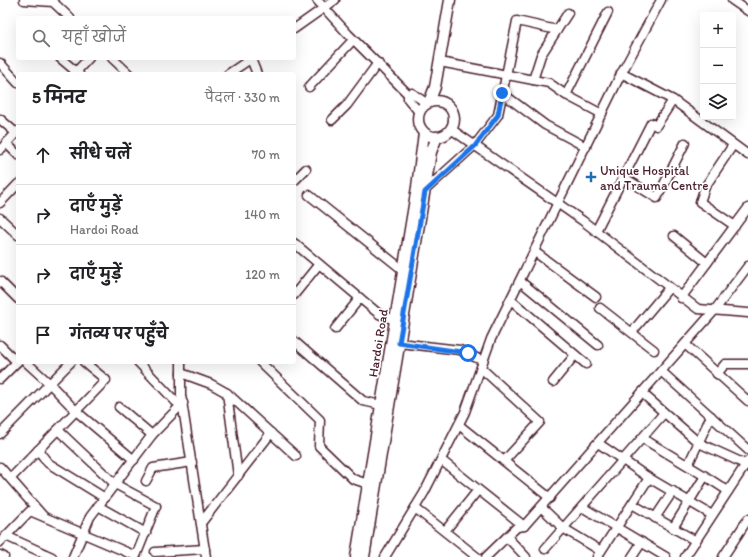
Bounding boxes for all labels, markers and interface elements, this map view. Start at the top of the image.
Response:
map controls [700,12,736,120]
button: + [700,12,736,48]
search box [16,16,296,60]
icon: search [30,27,52,49]
text: यहाँ खोजें [62,28,126,46]
button: − [700,48,736,84]
route end [493,84,511,102]
button: layers [700,84,736,120]
text: 5 मिनट [32,87,86,107]
text: पैदल · 330 m [205,90,280,105]
icon: ahead [32,144,54,166]
text: सीधे चलें [70,145,131,163]
text: 70 m [252,147,280,162]
place label: Unique Hospital and Trauma Centre [600,163,709,193]
marker: Unique Hospital and Trauma Centre [585,171,597,183]
text: दाएँ मुड़ें [70,197,122,215]
icon: right [32,204,54,226]
text: 140 m [244,207,280,222]
text: Hardoi Road [70,222,139,237]
icon: right [32,264,54,286]
text: दाएँ मुड़ें [70,265,122,283]
text: 120 m [245,267,280,282]
street label: Hardoi Road [365,308,391,378]
icon: arrive [32,324,54,346]
text: गंतव्य पर पहुँचे [70,325,168,343]
route start [459,344,477,362]

